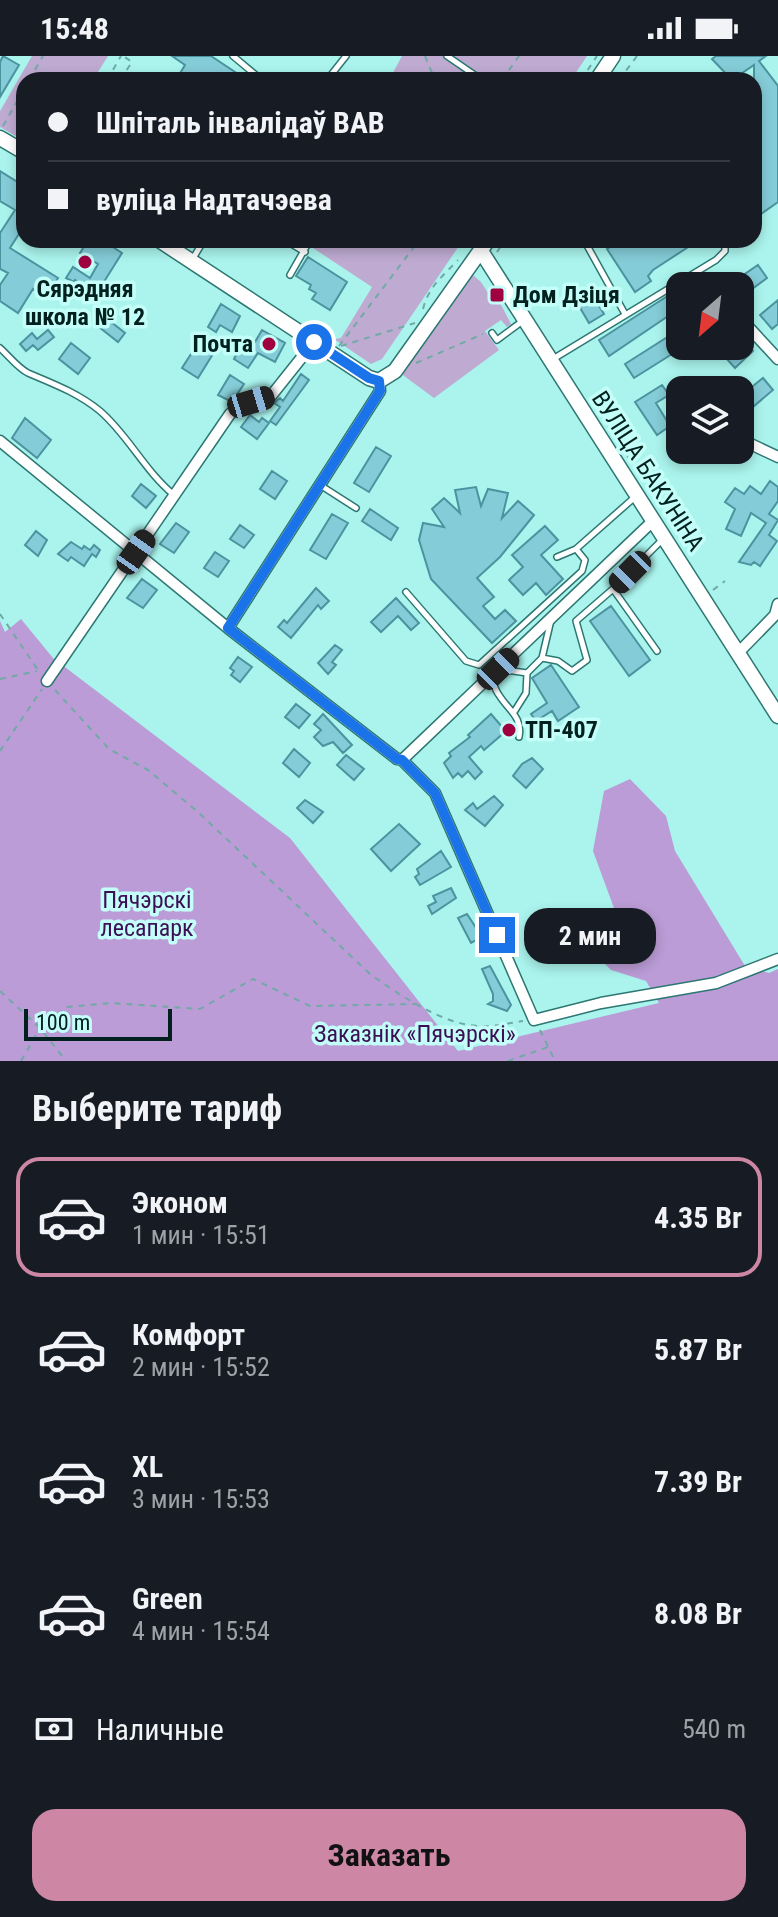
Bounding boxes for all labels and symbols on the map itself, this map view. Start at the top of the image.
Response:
marker: Сярэдняя школа № 12 [76,253,94,271]
north arrow [666,272,754,360]
place label: Сярэдняя школа № 12 [25,275,145,331]
place label: Дом Дзіця [513,281,620,309]
marker: Дом Дзіця [488,286,506,304]
route start [296,324,332,360]
place label: Почта [193,330,253,358]
marker: Почта [260,335,278,353]
car [225,384,277,420]
street label: ВУЛІЦА БАКУНІНА [586,386,710,556]
car [112,525,160,579]
car [605,547,655,597]
car [472,644,524,694]
place label: ТП-407 [525,716,598,744]
marker: ТП-407 [500,721,518,739]
park label: Пячэрскі лесапарк [100,886,194,942]
callout: 2 мин [525,907,657,963]
route end [479,917,515,953]
scale bar [24,1005,172,1041]
park label: Заказнік «Пячэрскі» [314,1020,516,1048]

